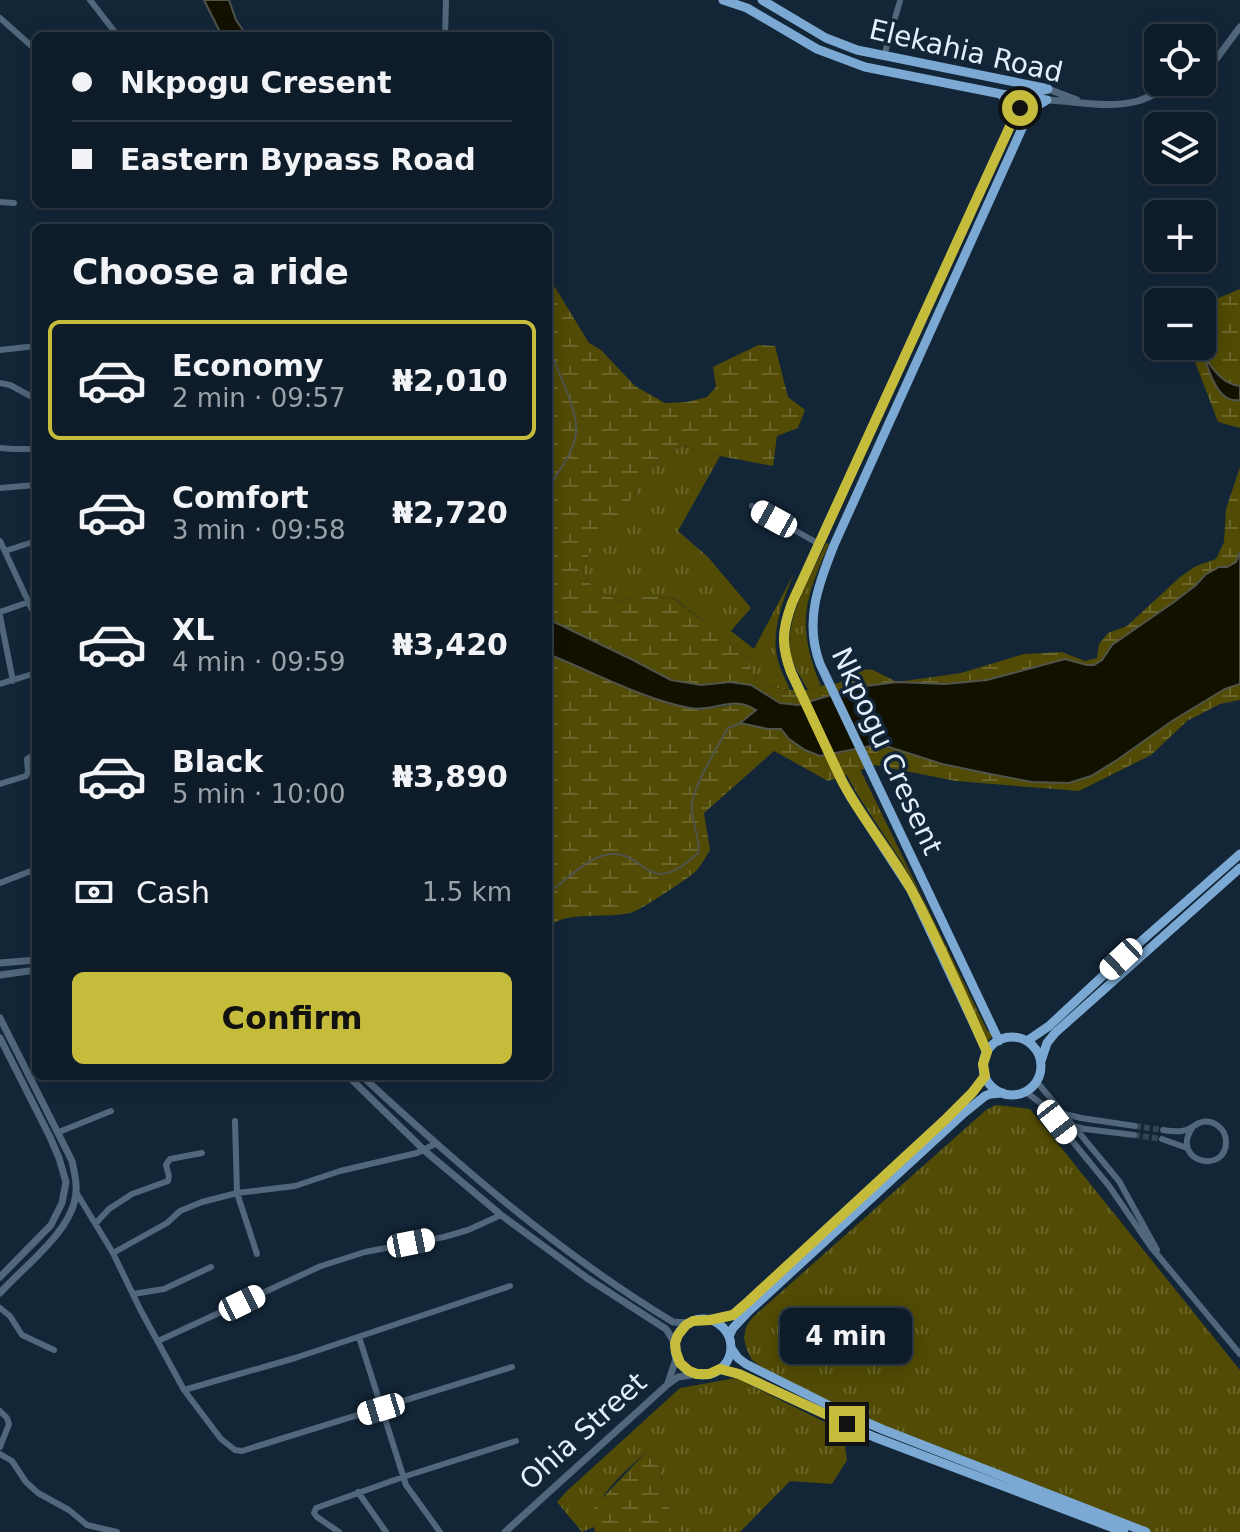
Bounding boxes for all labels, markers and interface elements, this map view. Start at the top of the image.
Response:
street label: Elekahia Road [866,13,1066,89]
map controls [1144,24,1216,360]
button: locate [1144,24,1216,96]
text: Nkpogu Cresent [120,65,391,100]
route start [1002,90,1038,126]
button: layers [1144,112,1216,184]
text: Eastern Bypass Road [120,142,476,177]
button: + [1144,200,1216,272]
text: Choose a ride [72,251,349,292]
button: − [1144,288,1216,360]
icon: car [76,344,148,416]
text: Economy [172,348,324,383]
text: ₦2,010 [392,363,508,398]
text: 2 min · 09:57 [172,383,346,413]
icon: car [76,476,148,548]
text: Comfort [172,480,309,515]
text: ₦2,720 [392,495,508,530]
car [747,497,801,541]
text: 3 min · 09:58 [172,515,346,545]
icon: car [76,608,148,680]
text: XL [172,612,214,647]
text: ₦3,420 [392,627,508,662]
street label: Nkpogu Cresent [825,642,949,860]
text: 4 min · 09:59 [172,647,346,677]
icon: car [76,740,148,812]
text: Black [172,744,263,779]
text: ₦3,890 [392,759,508,794]
text: 5 min · 10:00 [172,779,346,809]
icon: cash [72,870,116,914]
text: Cash [136,875,210,910]
text: 1.5 km [422,877,512,907]
car [1095,934,1147,984]
button: Confirm [72,972,512,1064]
car [1033,1096,1081,1148]
car [385,1227,437,1259]
car [215,1282,269,1324]
callout: 4 min [781,1308,913,1364]
text: 4 min [805,1321,887,1351]
street label: Ohia Street [513,1366,653,1496]
car [355,1391,407,1427]
route end [829,1406,865,1442]

